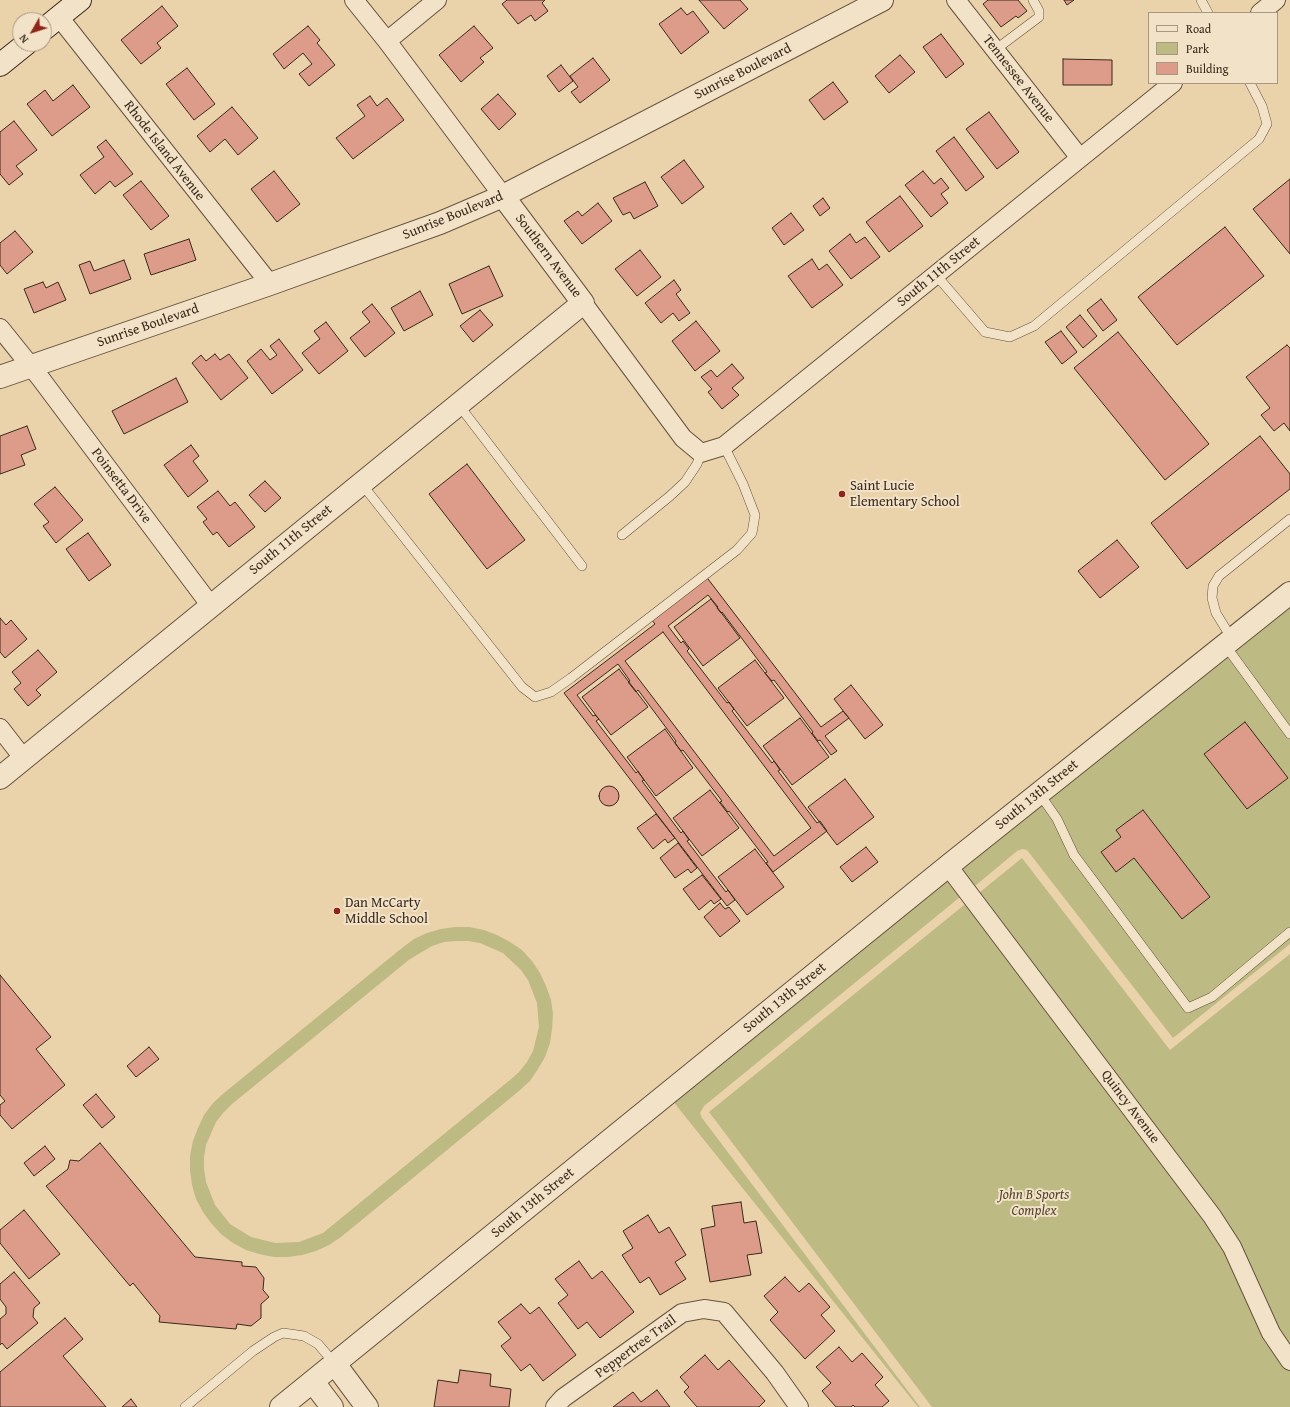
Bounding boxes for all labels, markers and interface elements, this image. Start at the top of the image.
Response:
north arrow [12,12,52,52]
legend [1148,12,1278,84]
text: Road [1186,20,1211,37]
text: N [15,31,32,47]
street label: Tennessee Avenue [979,32,1057,126]
street label: Sunrise Boulevard [692,40,794,104]
text: Park [1186,40,1209,57]
text: Building [1186,60,1229,77]
street label: Rhode Island Avenue [120,98,208,204]
street label: Sunrise Boulevard [400,188,506,244]
street label: Southern Avenue [511,211,585,301]
street label: South 11th Street [894,233,984,311]
street label: Sunrise Boulevard [95,301,201,351]
street label: Poinsetta Drive [87,445,155,527]
place label: Saint Lucie Elementary School [850,478,960,510]
marker: Saint Lucie Elementary School [837,489,847,499]
street label: South 11th Street [246,501,336,579]
street label: South 13th Street [992,756,1082,834]
place label: Dan McCarty Middle School [345,895,428,928]
marker: Dan McCarty Middle School [332,906,342,916]
street label: South 13th Street [740,959,830,1037]
street label: Quincy Avenue [1097,1067,1163,1147]
street label: South 13th Street [488,1164,578,1242]
park label: John B Sports Complex [999,1187,1069,1220]
street label: Peppertree Trail [592,1312,680,1382]

